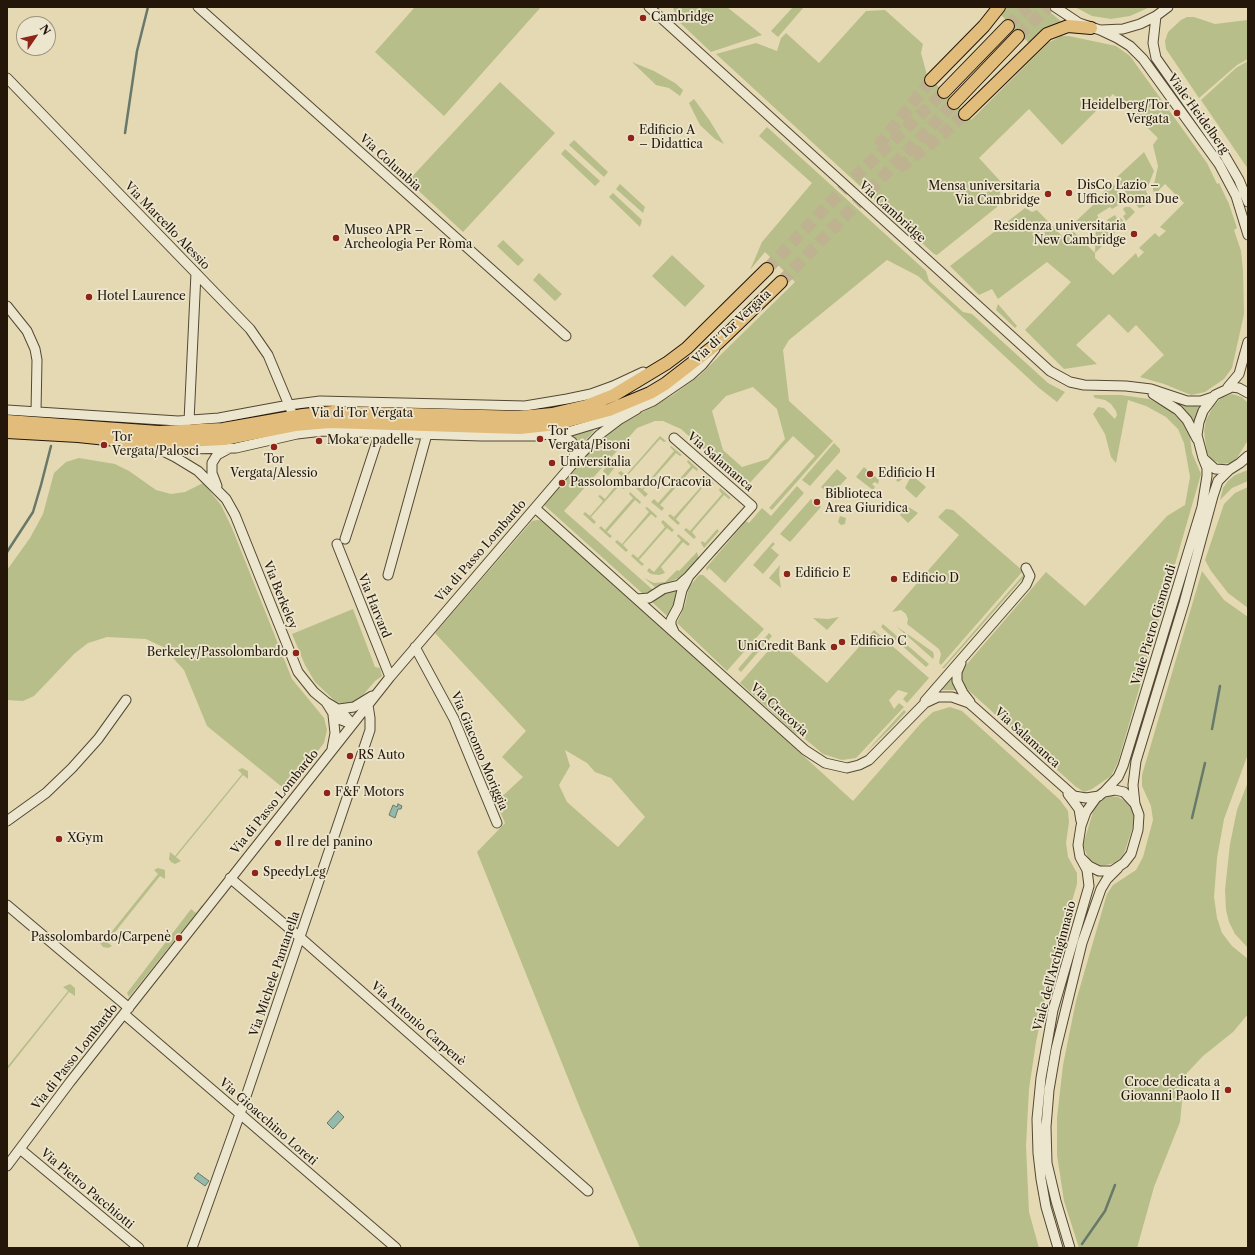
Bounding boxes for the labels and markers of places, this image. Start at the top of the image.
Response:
place label: Cambridge [651,11,714,25]
marker: Cambridge [638,13,648,23]
place label: Heidelberg/Tor Vergata [1081,99,1169,127]
marker: Heidelberg/Tor Vergata [1172,108,1182,118]
place label: Edificio A – Didattica [639,124,703,152]
marker: Edificio A – Didattica [626,133,636,143]
place label: DisCo Lazio – Ufficio Roma Due [1077,179,1179,207]
place label: Mensa universitaria Via Cambridge [928,180,1040,208]
marker: DisCo Lazio – Ufficio Roma Due [1064,188,1074,198]
marker: Mensa universitaria Via Cambridge [1043,189,1053,199]
place label: Residenza universitaria New Cambridge [994,220,1126,248]
place label: Museo APR – Archeologia Per Roma [344,224,472,252]
marker: Residenza universitaria New Cambridge [1129,229,1139,239]
marker: Museo APR – Archeologia Per Roma [331,233,341,243]
place label: Hotel Laurence [97,290,186,304]
marker: Hotel Laurence [84,292,94,302]
place label: Tor Vergata/Pisoni [548,425,630,453]
place label: Tor Vergata/Palosci [112,431,199,459]
place label: Moka e padelle [327,434,414,448]
marker: Tor Vergata/Pisoni [535,434,545,444]
marker: Moka e padelle [314,436,324,446]
marker: Tor Vergata/Palosci [99,440,109,450]
marker: Tor Vergata/Alessio [269,442,279,452]
place label: Tor Vergata/Alessio [230,453,318,481]
place label: Universitalia [560,456,631,470]
marker: Universitalia [547,458,557,468]
place label: Edificio H [878,467,936,481]
marker: Edificio H [865,469,875,479]
place label: Passolombardo/Cracovia [570,476,712,490]
marker: Passolombardo/Cracovia [557,478,567,488]
place label: Biblioteca Area Giuridica [825,488,908,516]
marker: Biblioteca Area Giuridica [812,497,822,507]
place label: Edificio E [795,567,851,581]
marker: Edificio E [782,569,792,579]
place label: Edificio D [902,572,959,586]
marker: Edificio D [889,574,899,584]
place label: Edificio C [850,635,907,649]
marker: Edificio C [837,637,847,647]
place label: UniCredit Bank [738,640,826,654]
marker: UniCredit Bank [829,642,839,652]
place label: Berkeley/Passolombardo [147,646,288,660]
marker: Berkeley/Passolombardo [291,648,301,658]
place label: RS Auto [358,749,405,763]
marker: RS Auto [345,751,355,761]
place label: F&F Motors [335,786,404,800]
marker: F&F Motors [322,788,332,798]
place label: XGym [67,832,103,846]
marker: XGym [54,834,64,844]
place label: Il re del panino [286,836,373,850]
marker: Il re del panino [273,838,283,848]
place label: SpeedyLeg [263,866,326,880]
marker: SpeedyLeg [250,868,260,878]
place label: Passolombardo/Carpenè [31,931,171,945]
marker: Passolombardo/Carpenè [174,933,184,943]
place label: Croce dedicata a Giovanni Paolo II [1121,1076,1220,1104]
marker: Croce dedicata a Giovanni Paolo II [1223,1085,1233,1095]

